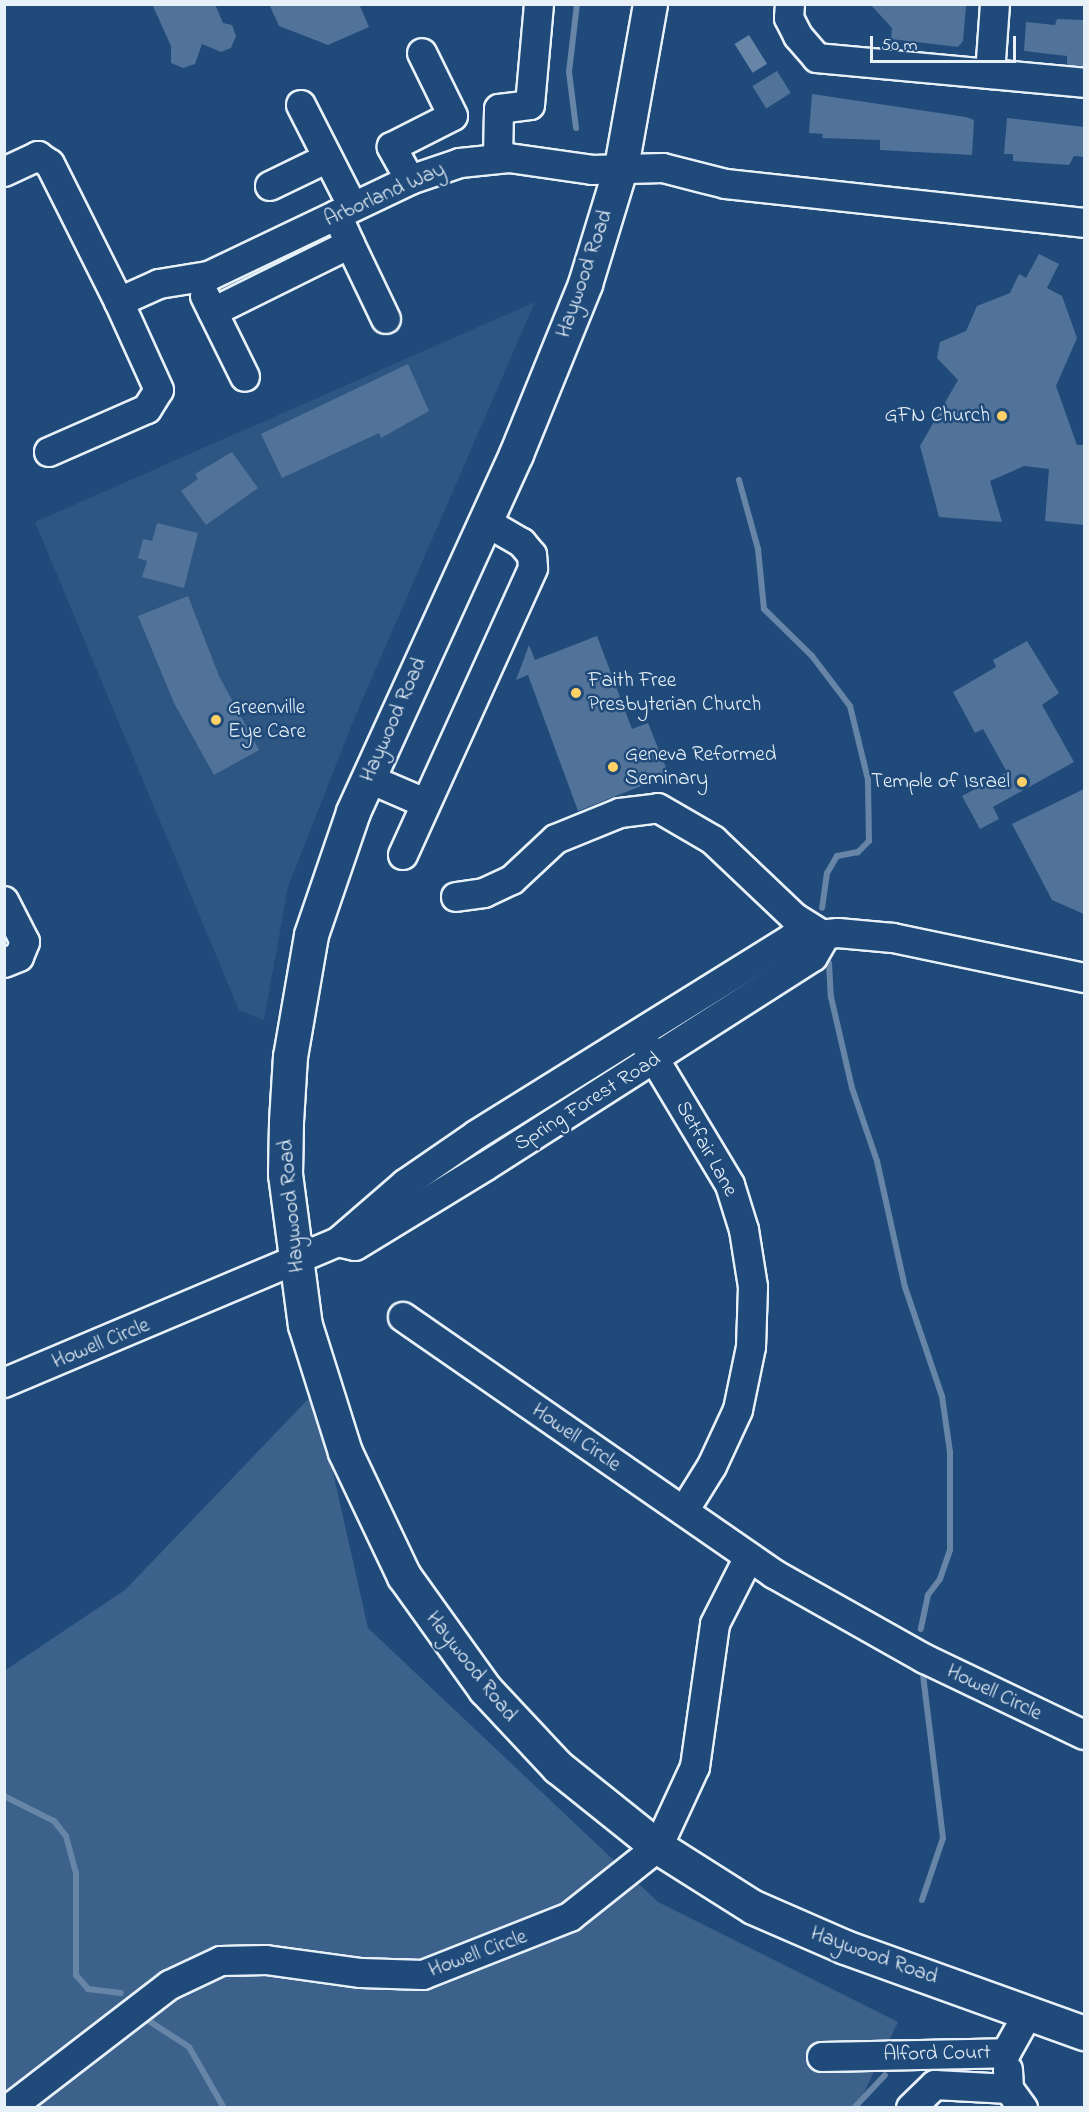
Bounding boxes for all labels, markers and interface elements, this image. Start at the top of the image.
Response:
scale bar [873,24,1018,62]
text: 50 m [881,33,918,59]
street label: Arborland Way [321,157,449,233]
street label: Haywood Road [551,207,619,341]
place label: GFN Church [885,403,990,429]
marker: GFN Church [995,409,1009,423]
street label: Haywood Road [355,654,433,786]
place label: Faith Free Presbyterian Church [588,668,761,718]
marker: Faith Free Presbyterian Church [569,686,583,700]
place label: Greenville Eye Care [228,695,306,745]
marker: Greenville Eye Care [209,713,223,727]
place label: Geneva Reformed Seminary [625,742,776,792]
marker: Geneva Reformed Seminary [606,760,620,774]
place label: Temple of Israel [871,769,1010,795]
marker: Temple of Israel [1015,775,1029,789]
street label: Spring Forest Road [510,1047,666,1157]
street label: Setfair Lane [669,1097,743,1201]
street label: Haywood Road [274,1138,310,1274]
street label: Howell Circle [49,1313,153,1375]
street label: Howell Circle [527,1398,625,1478]
street label: Haywood Road [420,1607,522,1727]
street label: Howell Circle [942,1659,1046,1727]
street label: Haywood Road [807,1921,941,1991]
street label: Howell Circle [425,1925,531,1983]
street label: Alford Court [883,2040,991,2068]

